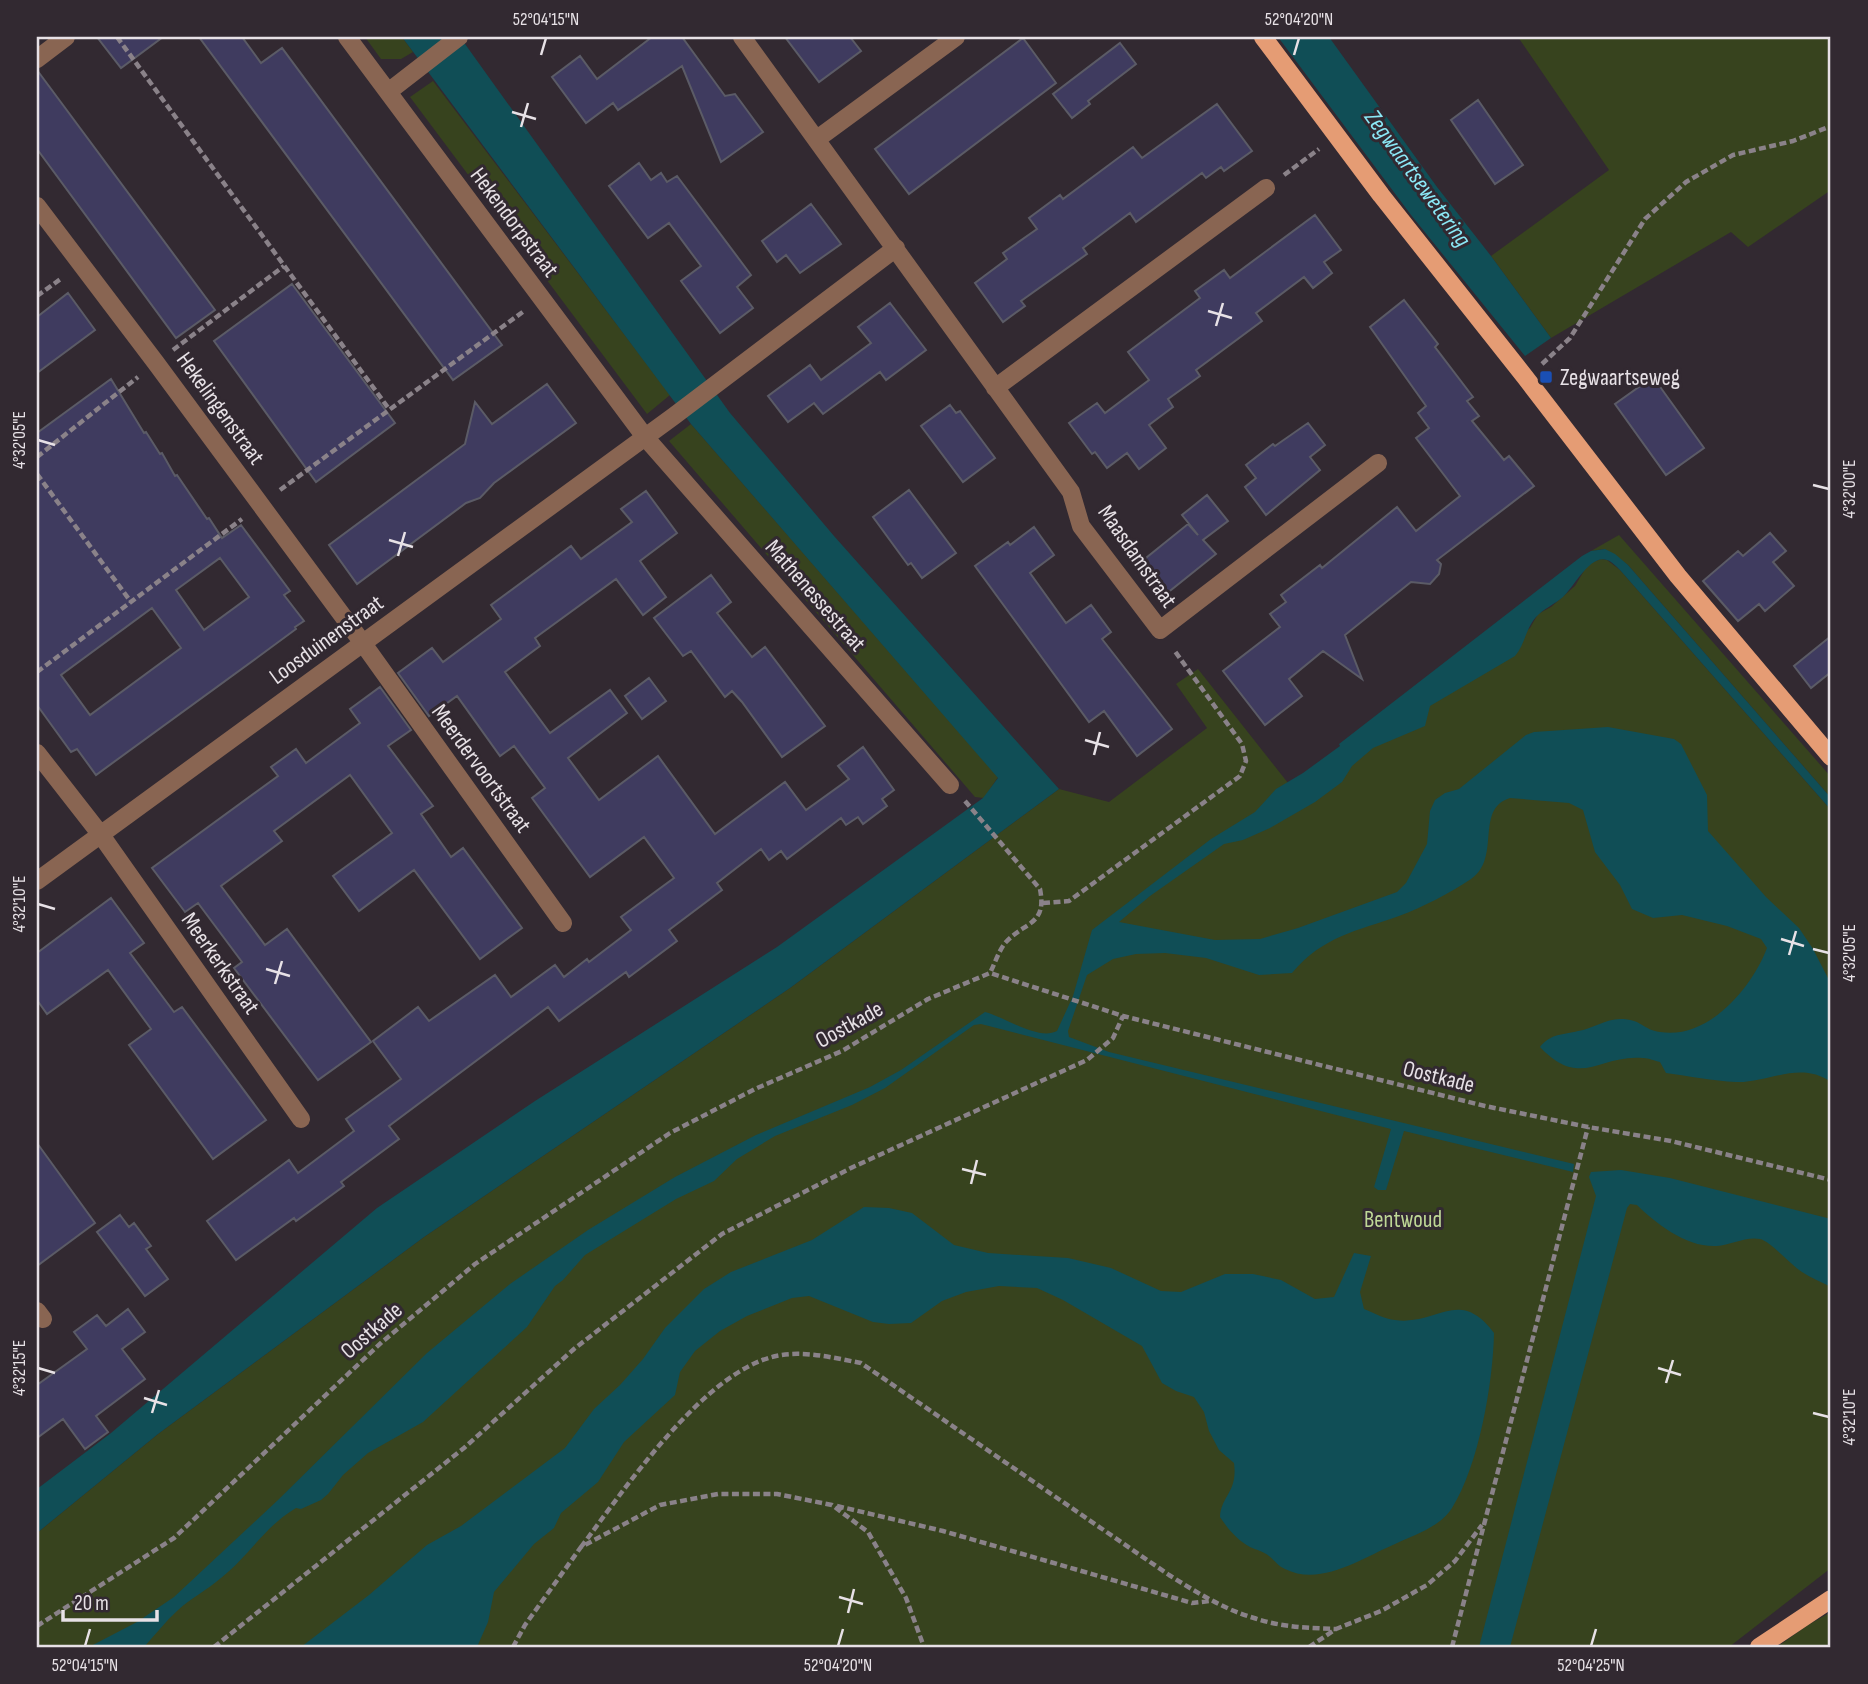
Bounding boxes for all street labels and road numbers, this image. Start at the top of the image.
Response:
street label: Hekendorpstraat [464,162,564,283]
street label: Hekelingenstraat [170,347,270,470]
street label: Maasdamstraat [1092,500,1183,613]
street label: Mathenessestraat [759,534,872,657]
street label: Loosduinenstraat [264,589,389,691]
street label: Meerdervoortstraat [425,699,537,838]
street label: Meerkerkstraat [175,907,265,1020]
street label: Oostkade [811,995,888,1055]
street label: Oostkade [1400,1055,1477,1099]
street label: Oostkade [335,1296,408,1365]

